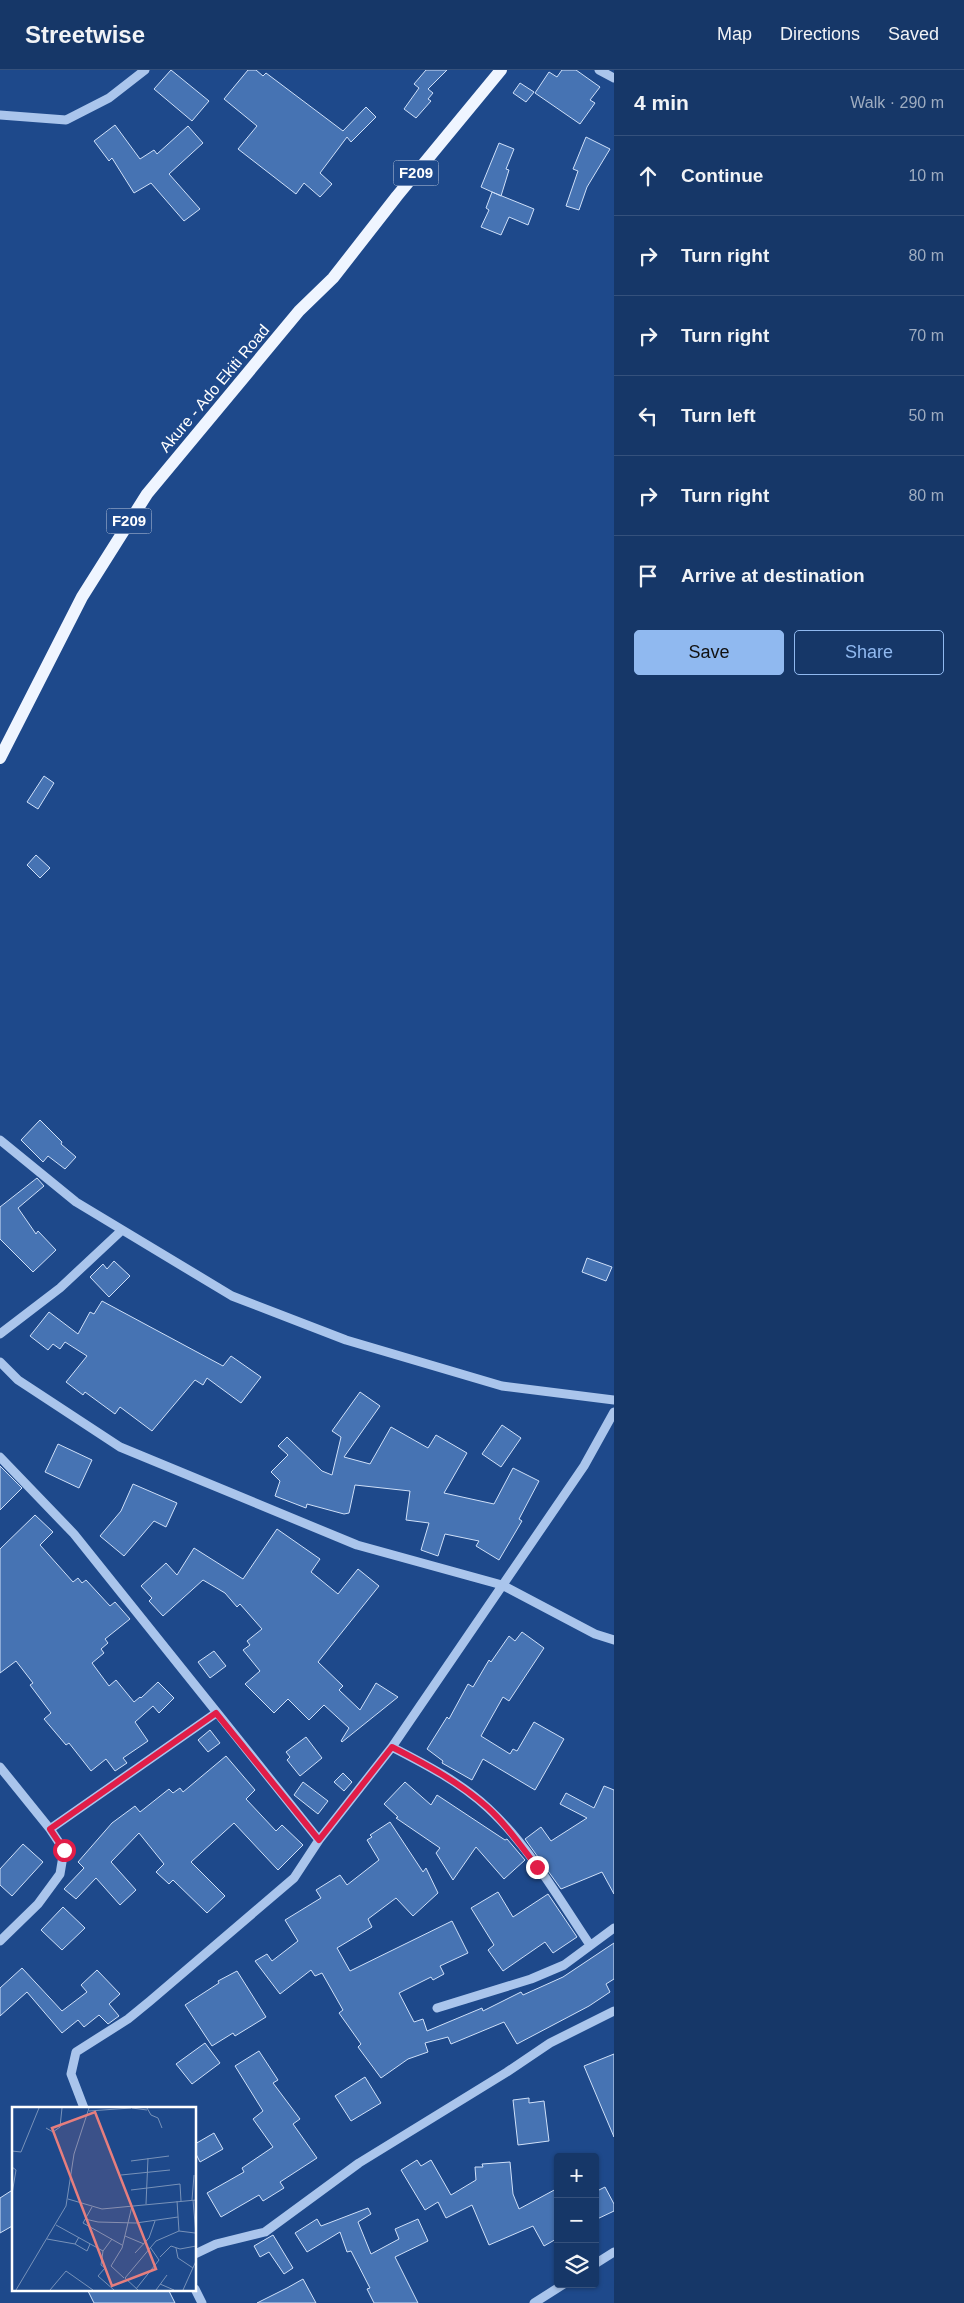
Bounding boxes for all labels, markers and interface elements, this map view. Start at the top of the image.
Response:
text: Streetwise [25,21,145,48]
text: Map [717,24,752,44]
text: Directions [780,24,860,44]
text: Saved [888,24,939,44]
text: 4 min [634,91,689,114]
text: Walk · 290 m [850,94,944,111]
road number: F209 [394,160,438,186]
icon: ahead [634,162,662,190]
text: Continue [681,165,763,186]
text: 10 m [908,167,944,184]
icon: right [634,242,662,270]
text: Turn right [681,245,769,266]
text: 80 m [908,247,944,264]
street label: Akure - Ado Ekiti Road [156,321,273,455]
icon: right [634,322,662,350]
text: Turn right [681,325,769,346]
text: 70 m [908,327,944,344]
icon: left [634,402,662,430]
text: Turn left [681,405,756,426]
text: 50 m [908,407,944,424]
icon: right [634,482,662,510]
text: Turn right [681,485,769,506]
text: 80 m [908,487,944,504]
road number: F209 [106,508,152,534]
icon: arrive [634,562,662,590]
text: Arrive at destination [681,565,865,586]
button: Save [634,630,784,675]
button: Share [794,630,944,675]
route start [53,1839,76,1862]
route end [526,1856,549,1879]
inset map [12,2107,196,2290]
map controls [554,2153,599,2288]
button: + [554,2153,599,2198]
button: − [554,2198,599,2243]
button: layers [554,2243,599,2288]

